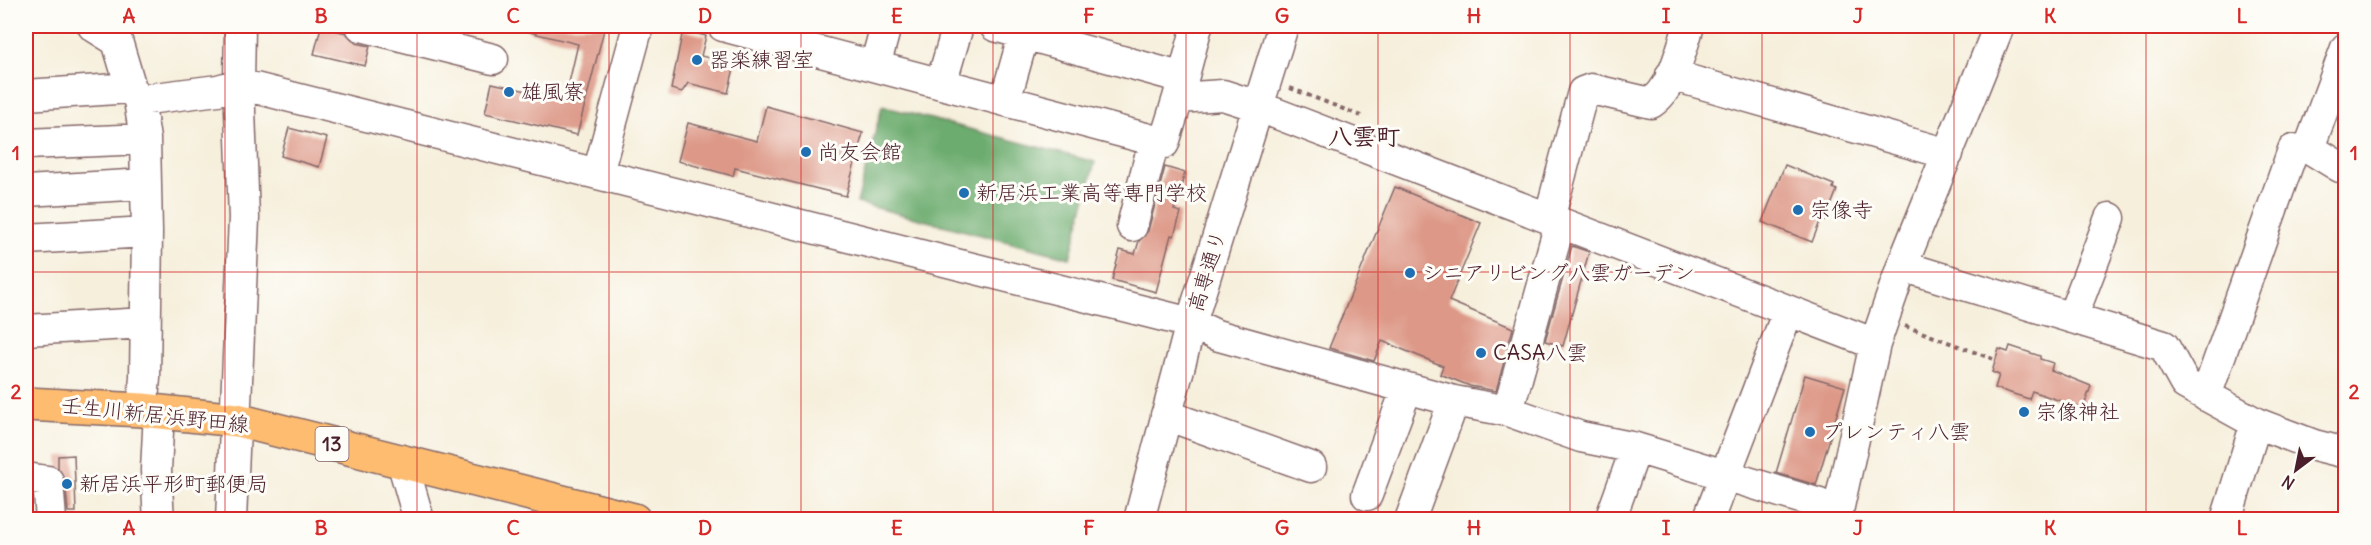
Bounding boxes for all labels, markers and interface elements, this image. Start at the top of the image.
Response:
text: A [123,3,136,28]
text: B [314,3,328,28]
text: C [506,3,520,28]
text: D [698,3,712,28]
text: E [891,3,903,28]
text: F [1083,3,1095,28]
text: G [1275,3,1289,28]
text: H [1467,3,1481,28]
text: I [1662,3,1671,28]
text: J [1853,3,1864,28]
text: K [2044,3,2057,28]
text: L [2237,3,2248,28]
place label: 器楽練習室 [709,46,814,73]
marker: 器楽練習室 [690,53,704,67]
place label: 雄風寮 [521,78,584,105]
marker: 雄風寮 [502,85,516,99]
district label: 八雲町 [1328,121,1400,151]
place label: 尚友会館 [818,138,902,165]
text: 1 [12,140,20,165]
text: 1 [2350,140,2358,165]
marker: 尚友会館 [799,145,813,159]
place label: 新居浜工業高等専門学校 [976,179,1207,206]
marker: 新居浜工業高等専門学校 [957,186,971,200]
place label: 宗像寺 [1810,196,1873,223]
marker: 宗像寺 [1791,203,1805,217]
street label: 高専通り [1181,227,1232,315]
place label: シニアリビング八雲ガーデン [1422,259,1695,286]
marker: シニアリビング八雲ガーデン [1403,266,1417,280]
place label: CASA八雲 [1493,339,1587,366]
marker: CASA八雲 [1474,346,1488,360]
text: 2 [11,379,22,404]
text: 2 [2349,379,2360,404]
street label: 壬生川新居浜野田線 [60,391,250,438]
place label: 宗像神社 [2036,398,2120,425]
marker: 宗像神社 [2017,405,2031,419]
place label: プレンティ八雲 [1822,418,1970,445]
marker: プレンティ八雲 [1803,425,1817,439]
road number: 13 [316,427,348,461]
north arrow [2266,440,2326,500]
place label: 新居浜平形町郵便局 [79,470,268,497]
text: N [2278,471,2298,494]
marker: 新居浜平形町郵便局 [60,477,74,491]
text: A [123,515,136,540]
text: B [314,515,328,540]
text: C [506,515,520,540]
text: D [698,515,712,540]
text: E [891,515,903,540]
text: F [1083,515,1095,540]
text: G [1275,515,1289,540]
text: H [1467,515,1481,540]
text: I [1662,515,1671,540]
text: J [1853,515,1864,540]
text: K [2044,515,2057,540]
text: L [2237,515,2248,540]

